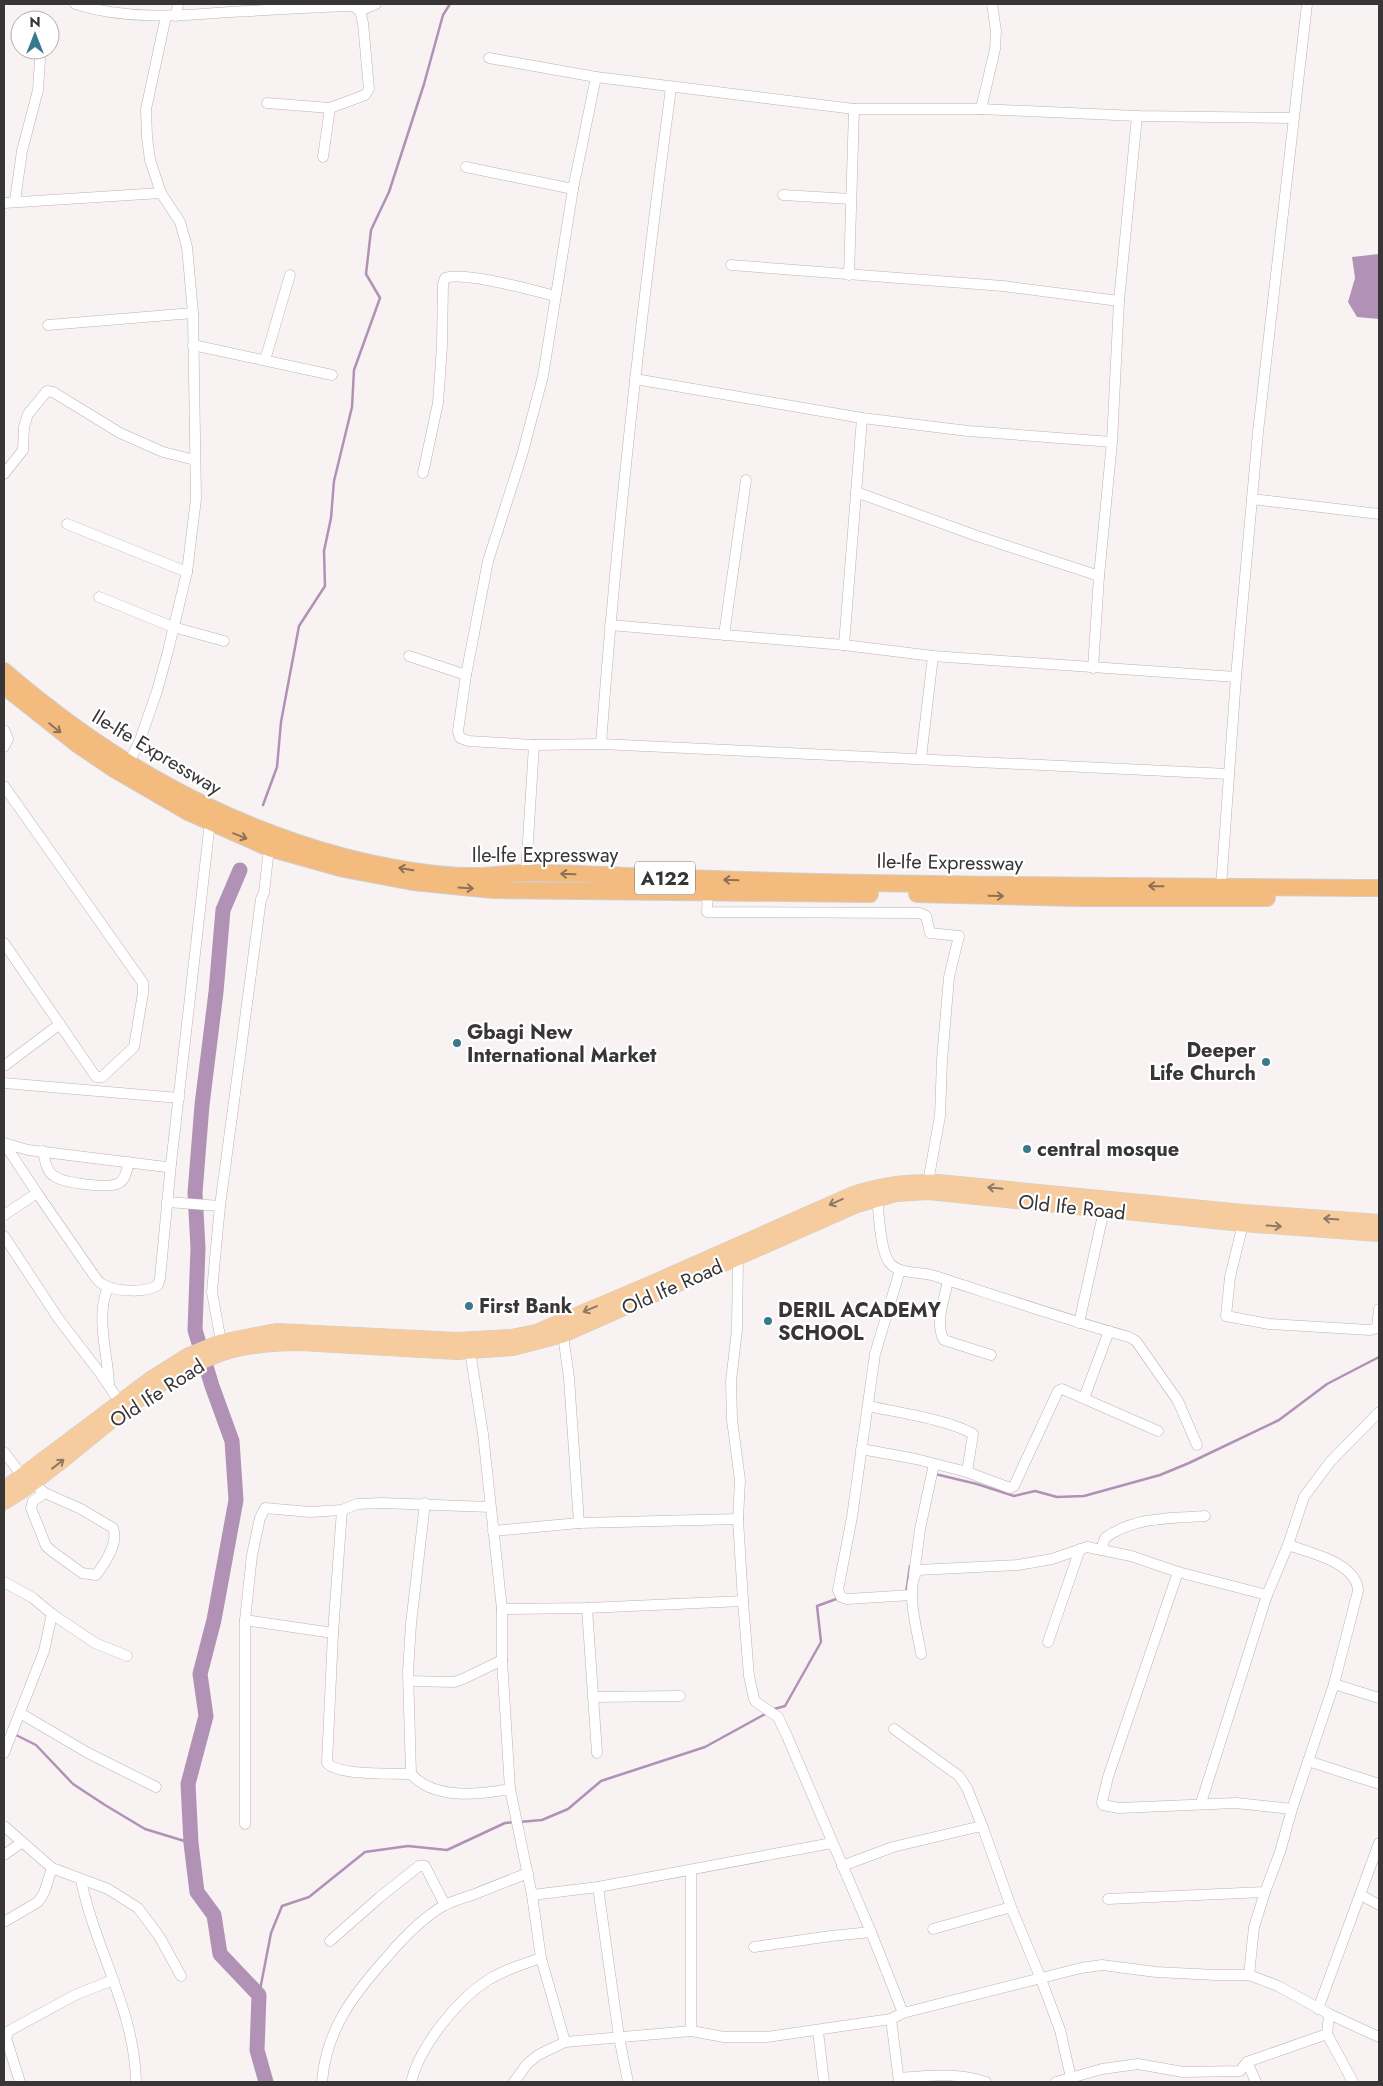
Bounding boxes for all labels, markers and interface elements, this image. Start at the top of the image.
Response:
north arrow [10,10,60,60]
text: N [29,12,41,32]
street label: Ile-Ife Expressway [86,702,227,803]
one-way arrow [49,722,62,733]
one-way arrow [232,831,247,841]
street label: Ile-Ife Expressway [472,841,618,870]
street label: Ile-Ife Expressway [876,847,1024,878]
road number: A122 [635,861,695,894]
one-way arrow [399,863,415,873]
one-way arrow [560,870,576,879]
one-way arrow [723,875,739,885]
one-way arrow [1148,881,1164,891]
one-way arrow [458,883,474,893]
one-way arrow [988,891,1004,901]
place label: Gbagi New International Market [467,1018,657,1070]
place label: Deeper Life Church [1150,1036,1257,1088]
marker: Gbagi New International Market [451,1037,463,1049]
marker: Deeper Life Church [1260,1056,1272,1068]
place label: central mosque [1037,1135,1179,1164]
marker: central mosque [1021,1143,1033,1155]
one-way arrow [987,1183,1003,1193]
street label: Old Ife Road [1017,1187,1127,1228]
one-way arrow [829,1198,844,1208]
one-way arrow [1323,1214,1339,1223]
one-way arrow [1266,1221,1282,1231]
street label: Old Ife Road [617,1252,727,1323]
place label: First Bank [479,1292,573,1321]
place label: DERIL ACADEMY SCHOOL [778,1296,942,1348]
marker: First Bank [463,1300,475,1312]
one-way arrow [583,1305,599,1314]
marker: DERIL ACADEMY SCHOOL [762,1315,774,1327]
street label: Old Ife Road [104,1352,210,1435]
one-way arrow [51,1458,64,1469]

